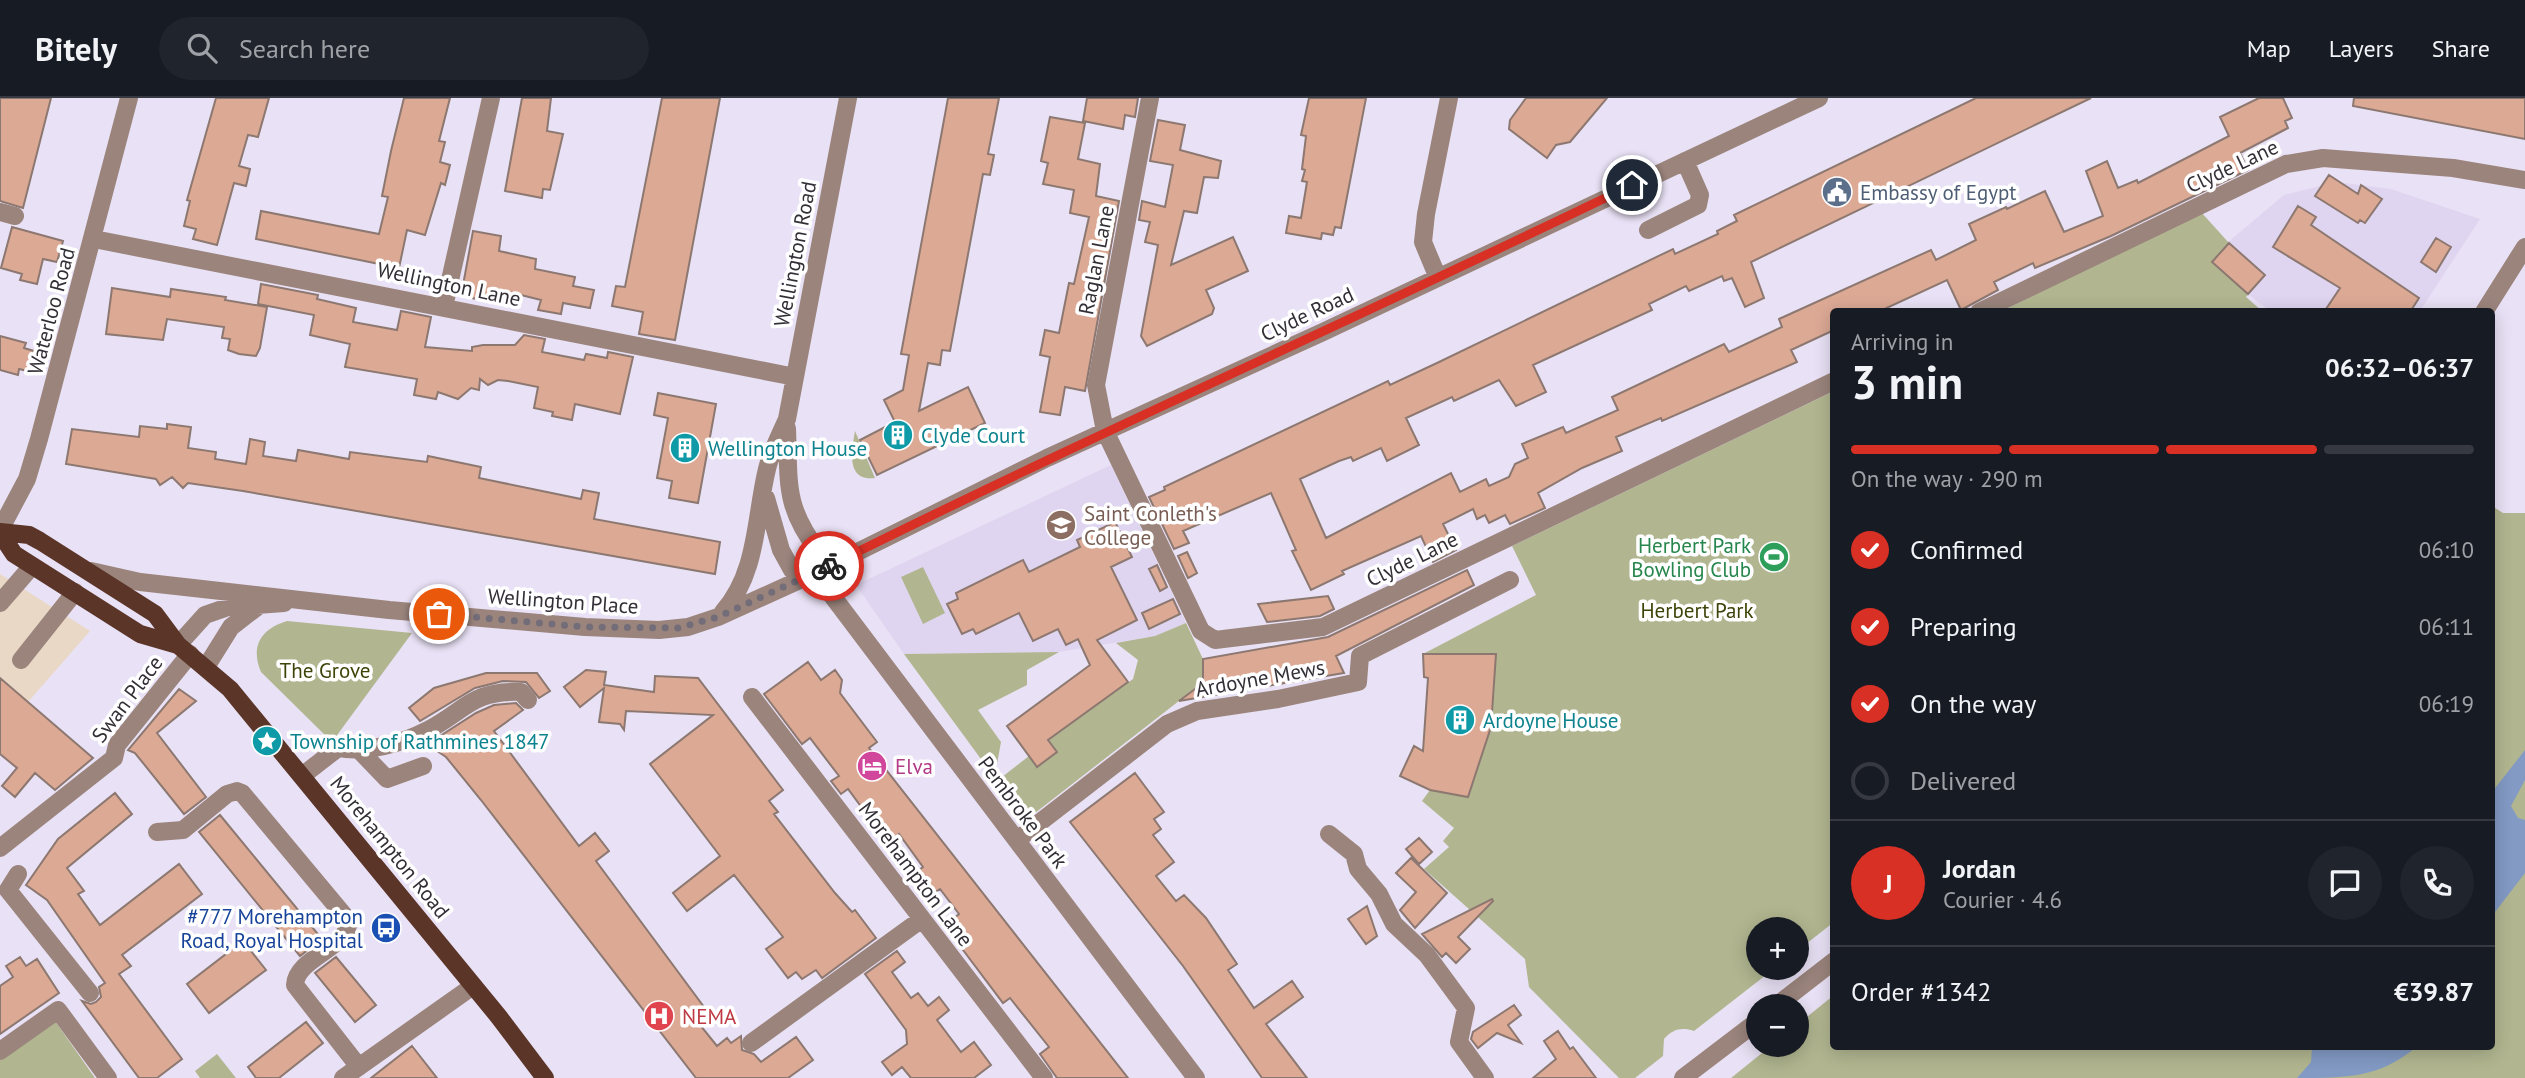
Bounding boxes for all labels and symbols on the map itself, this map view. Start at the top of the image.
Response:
street label: Clyde Lane [2182,133,2282,199]
pin [1602,155,1662,215]
public building icon: Embassy of Egypt [1820,175,1854,209]
street label: Wellington Road [768,179,822,329]
place label: Embassy of Egypt [1860,179,2017,206]
street label: Raglan Lane [1072,203,1120,317]
street label: Waterloo Road [21,245,81,377]
street label: Wellington Lane [375,256,523,312]
street label: Clyde Road [1256,281,1358,347]
building icon: Clyde Court [881,418,915,452]
place label: Clyde Court [921,422,1025,449]
building icon: Wellington House [668,431,702,465]
place label: Wellington House [708,435,867,462]
place label: Saint Conleth's College [1084,500,1217,551]
school or university icon: Saint Conleth's College [1044,508,1078,542]
street label: Clyde Lane [1362,525,1462,593]
courier [794,531,864,601]
place label: Herbert Park Bowling Club [1631,532,1751,583]
sports icon: Herbert Park Bowling Club [1757,540,1791,574]
street label: Wellington Place [487,582,639,620]
pin [409,584,469,644]
park label: Herbert Park [1640,597,1754,624]
street label: Swan Place [86,650,168,748]
street label: Ardoyne Mews [1193,653,1327,703]
park label: The Grove [280,657,370,684]
building icon: Ardoyne House [1443,703,1477,737]
place label: Ardoyne House [1483,707,1618,734]
place icon: Township of Rathmines 1847 [250,724,284,758]
place label: Township of Rathmines 1847 [290,728,550,755]
hotel icon: Elva [855,749,889,783]
street label: Pembroke Park [972,751,1074,873]
place label: Elva [895,753,933,780]
street label: Morehampton Road [324,770,456,924]
street label: Morehampton Lane [853,796,979,952]
place label: #777 Morehampton Road, Royal Hospital [181,903,363,954]
bus stop icon: #777 Morehampton Road, Royal Hospital [369,911,403,945]
hospital icon: NEMA [642,999,676,1033]
place label: NEMA [682,1003,737,1030]

